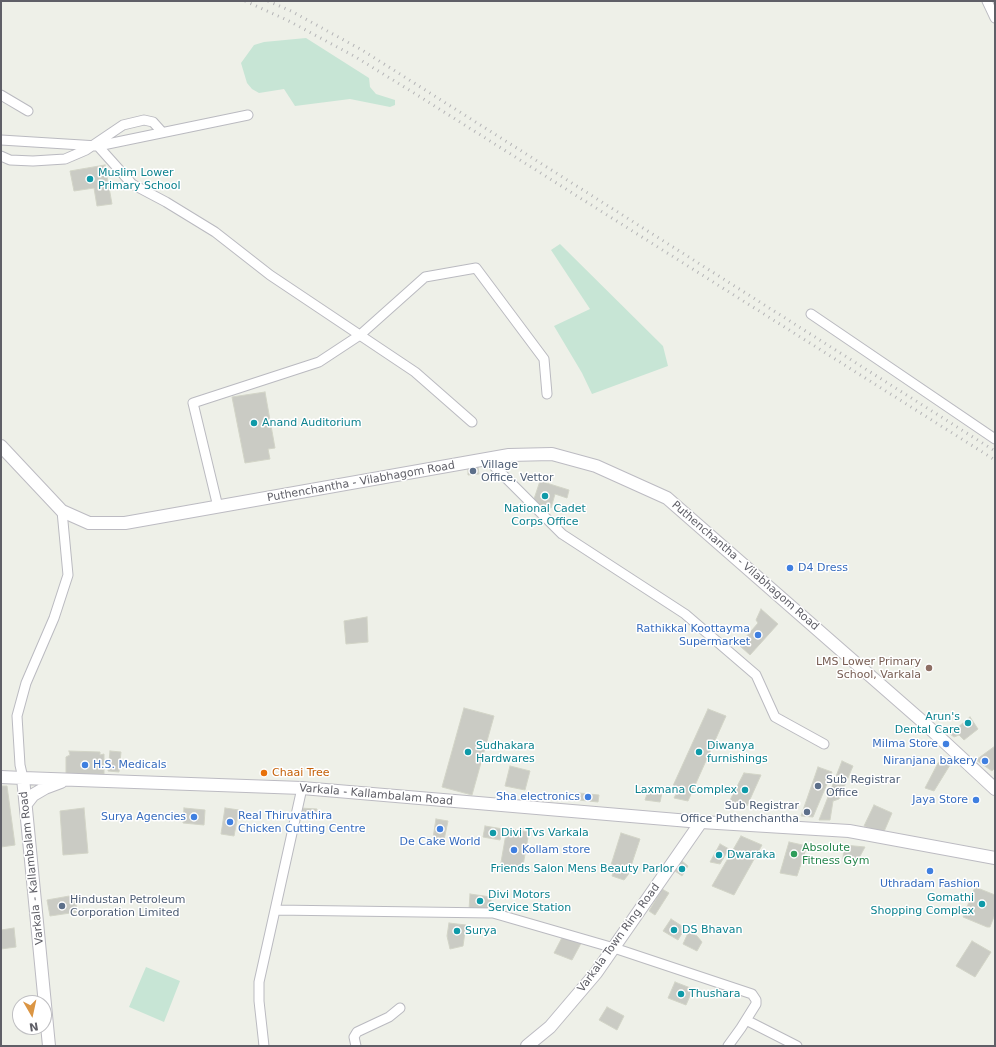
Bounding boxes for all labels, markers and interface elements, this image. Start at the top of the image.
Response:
place label: Muslim Lower Primary School [98,166,181,192]
marker: Muslim Lower Primary School [85,174,95,184]
place label: Anand Auditorium [262,416,362,430]
marker: Anand Auditorium [249,418,259,428]
place label: Village Office, Vettor [481,458,553,484]
street label: Puthenchantha - Vilabhagom Road [266,459,456,505]
marker: Village Office, Vettor [468,466,478,476]
marker: National Cadet Corps Office [540,491,550,501]
street label: Puthenchantha - Vilabhagom Road [669,499,821,633]
place label: National Cadet Corps Office [504,502,586,528]
place label: D4 Dress [798,561,848,575]
marker: D4 Dress [785,563,795,573]
place label: Rathikkal Koottayma Supermarket [636,622,750,648]
marker: Rathikkal Koottayma Supermarket [753,630,763,640]
place label: LMS Lower Primary School, Varkala [816,655,921,681]
marker: LMS Lower Primary School, Varkala [924,663,934,673]
place label: Arun's Dental Care [895,710,960,736]
marker: Arun's Dental Care [963,718,973,728]
place label: Milma Store [872,737,938,751]
place label: Sudhakara Hardwares [476,739,535,765]
place label: Diwanya furnishings [707,739,768,765]
marker: Milma Store [941,739,951,749]
marker: Sudhakara Hardwares [463,747,473,757]
marker: Diwanya furnishings [694,747,704,757]
place label: Niranjana bakery [883,754,977,768]
marker: Niranjana bakery [980,756,990,766]
place label: H.S. Medicals [93,758,166,772]
marker: H.S. Medicals [80,760,90,770]
place label: Chaai Tree [272,766,330,780]
marker: Chaai Tree [259,768,269,778]
place label: Sub Registrar Office [826,773,900,799]
marker: Sub Registrar Office [813,781,823,791]
street label: Varkala - Kallambalam Road [299,782,453,808]
place label: Laxmana Complex [635,783,737,797]
marker: Laxmana Complex [740,785,750,795]
place label: Sha electronics [496,790,580,804]
street label: Varkala - Kallambalam Road [17,791,47,945]
marker: Sha electronics [583,792,593,802]
place label: Jaya Store [912,793,968,807]
marker: Jaya Store [971,795,981,805]
place label: Sub Registrar Office Puthenchantha [680,799,799,825]
marker: Sub Registrar Office Puthenchantha [802,807,812,817]
place label: Real Thiruvathira Chicken Cutting Centre [238,809,366,835]
place label: Surya Agencies [101,810,186,824]
marker: Surya Agencies [189,812,199,822]
marker: Real Thiruvathira Chicken Cutting Centre [225,817,235,827]
marker: De Cake World [435,824,445,834]
place label: Divi Tvs Varkala [501,826,589,840]
marker: Divi Tvs Varkala [488,828,498,838]
place label: De Cake World [400,835,480,849]
place label: Absolute Fitness Gym [802,841,869,867]
place label: Kollam store [522,843,590,857]
marker: Kollam store [509,845,519,855]
place label: Dwaraka [727,848,775,862]
marker: Absolute Fitness Gym [789,849,799,859]
marker: Dwaraka [714,850,724,860]
place label: Friends Salon Mens Beauty Parlor [490,862,674,876]
marker: Friends Salon Mens Beauty Parlor [677,864,687,874]
marker: Uthradam Fashion [925,866,935,876]
place label: Uthradam Fashion [880,877,980,891]
street label: Varkala Town Ring Road [575,881,663,995]
place label: Divi Motors Service Station [488,888,571,914]
place label: Gomathi Shopping Complex [871,891,974,917]
place label: Hindustan Petroleum Corporation Limited [70,893,185,919]
marker: Divi Motors Service Station [475,896,485,906]
marker: Gomathi Shopping Complex [977,899,987,909]
marker: Hindustan Petroleum Corporation Limited [57,901,67,911]
place label: DS Bhavan [682,923,742,937]
place label: Surya [465,924,497,938]
marker: DS Bhavan [669,925,679,935]
marker: Surya [452,926,462,936]
place label: Thushara [689,987,740,1001]
marker: Thushara [676,989,686,999]
north arrow [12,995,52,1035]
text: N [28,1019,39,1033]

